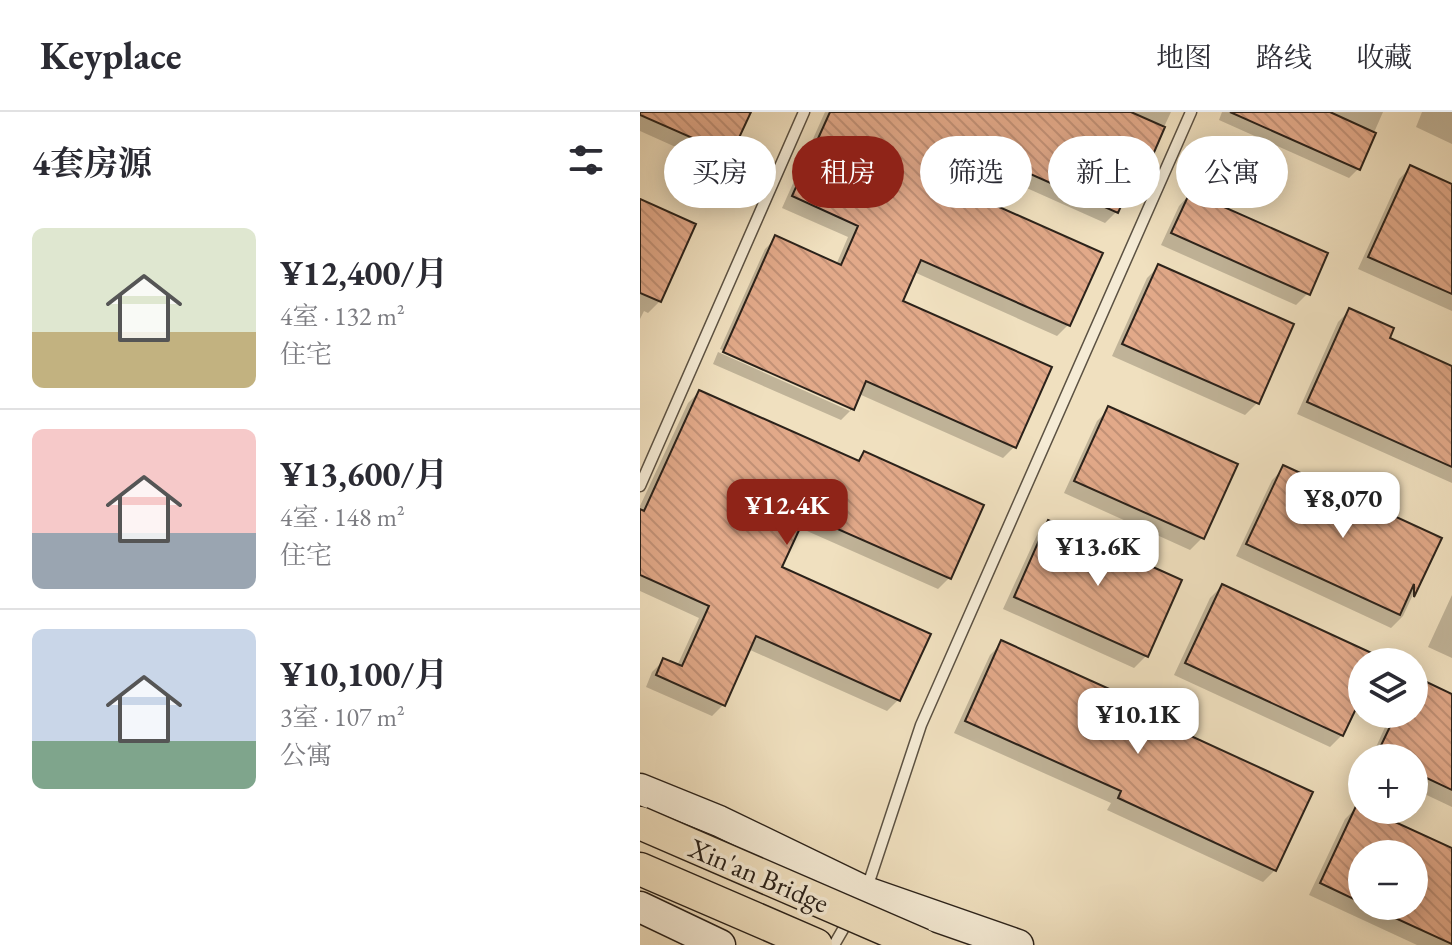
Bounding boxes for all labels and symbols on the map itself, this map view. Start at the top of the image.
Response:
pin: ¥8,070 [1278,472,1408,540]
pin: ¥12.4K [722,479,852,547]
pin: ¥13.6K [1033,520,1163,588]
pin: ¥10.1K [1073,688,1203,756]
street label: Xin'an Bridge [683,829,834,921]

